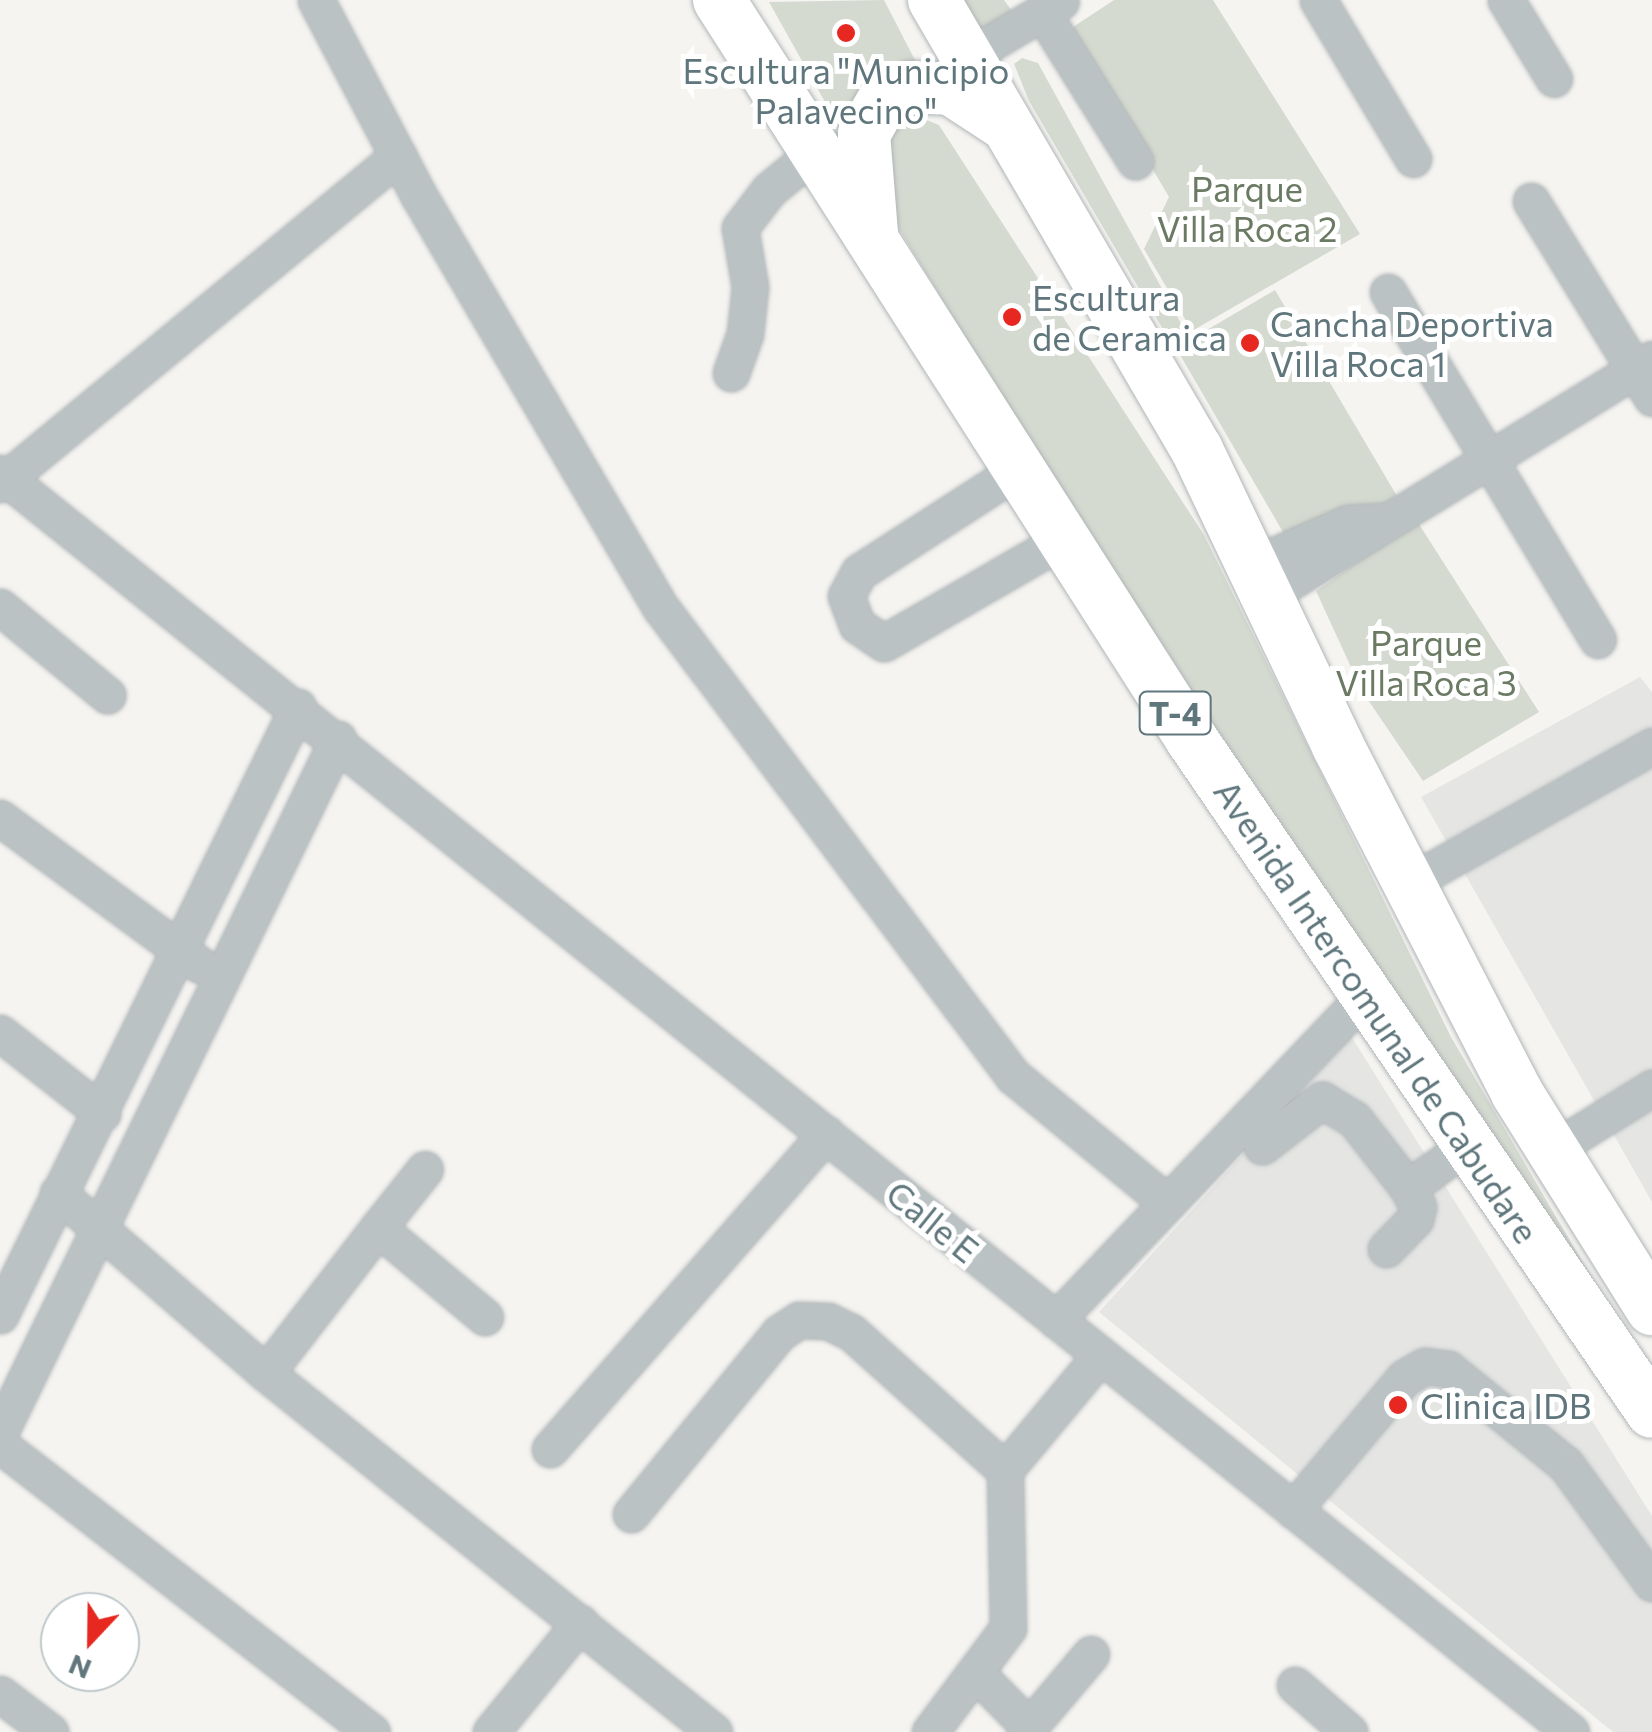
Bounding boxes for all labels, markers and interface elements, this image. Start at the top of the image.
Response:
marker: Escultura "Municipio Palavecino" [835,22,857,44]
place label: Escultura "Municipio Palavecino" [683,49,1009,131]
park label: Parque Villa Roca 2 [1157,167,1337,249]
place label: Escultura de Ceramica [1032,276,1227,358]
place label: Cancha Deportiva Villa Roca 1 [1270,302,1554,384]
marker: Escultura de Ceramica [1001,306,1023,328]
marker: Cancha Deportiva Villa Roca 1 [1239,332,1261,354]
park label: Parque Villa Roca 3 [1335,621,1517,703]
road number: T-4 [1138,686,1212,740]
street label: Avenida Intercomunal de Cabudare [1206,772,1548,1250]
street label: Calle E [879,1171,987,1271]
place label: Clinica IDB [1420,1384,1591,1426]
marker: Clinica IDB [1385,1392,1411,1418]
north arrow [40,1592,140,1692]
text: N [63,1648,96,1688]

